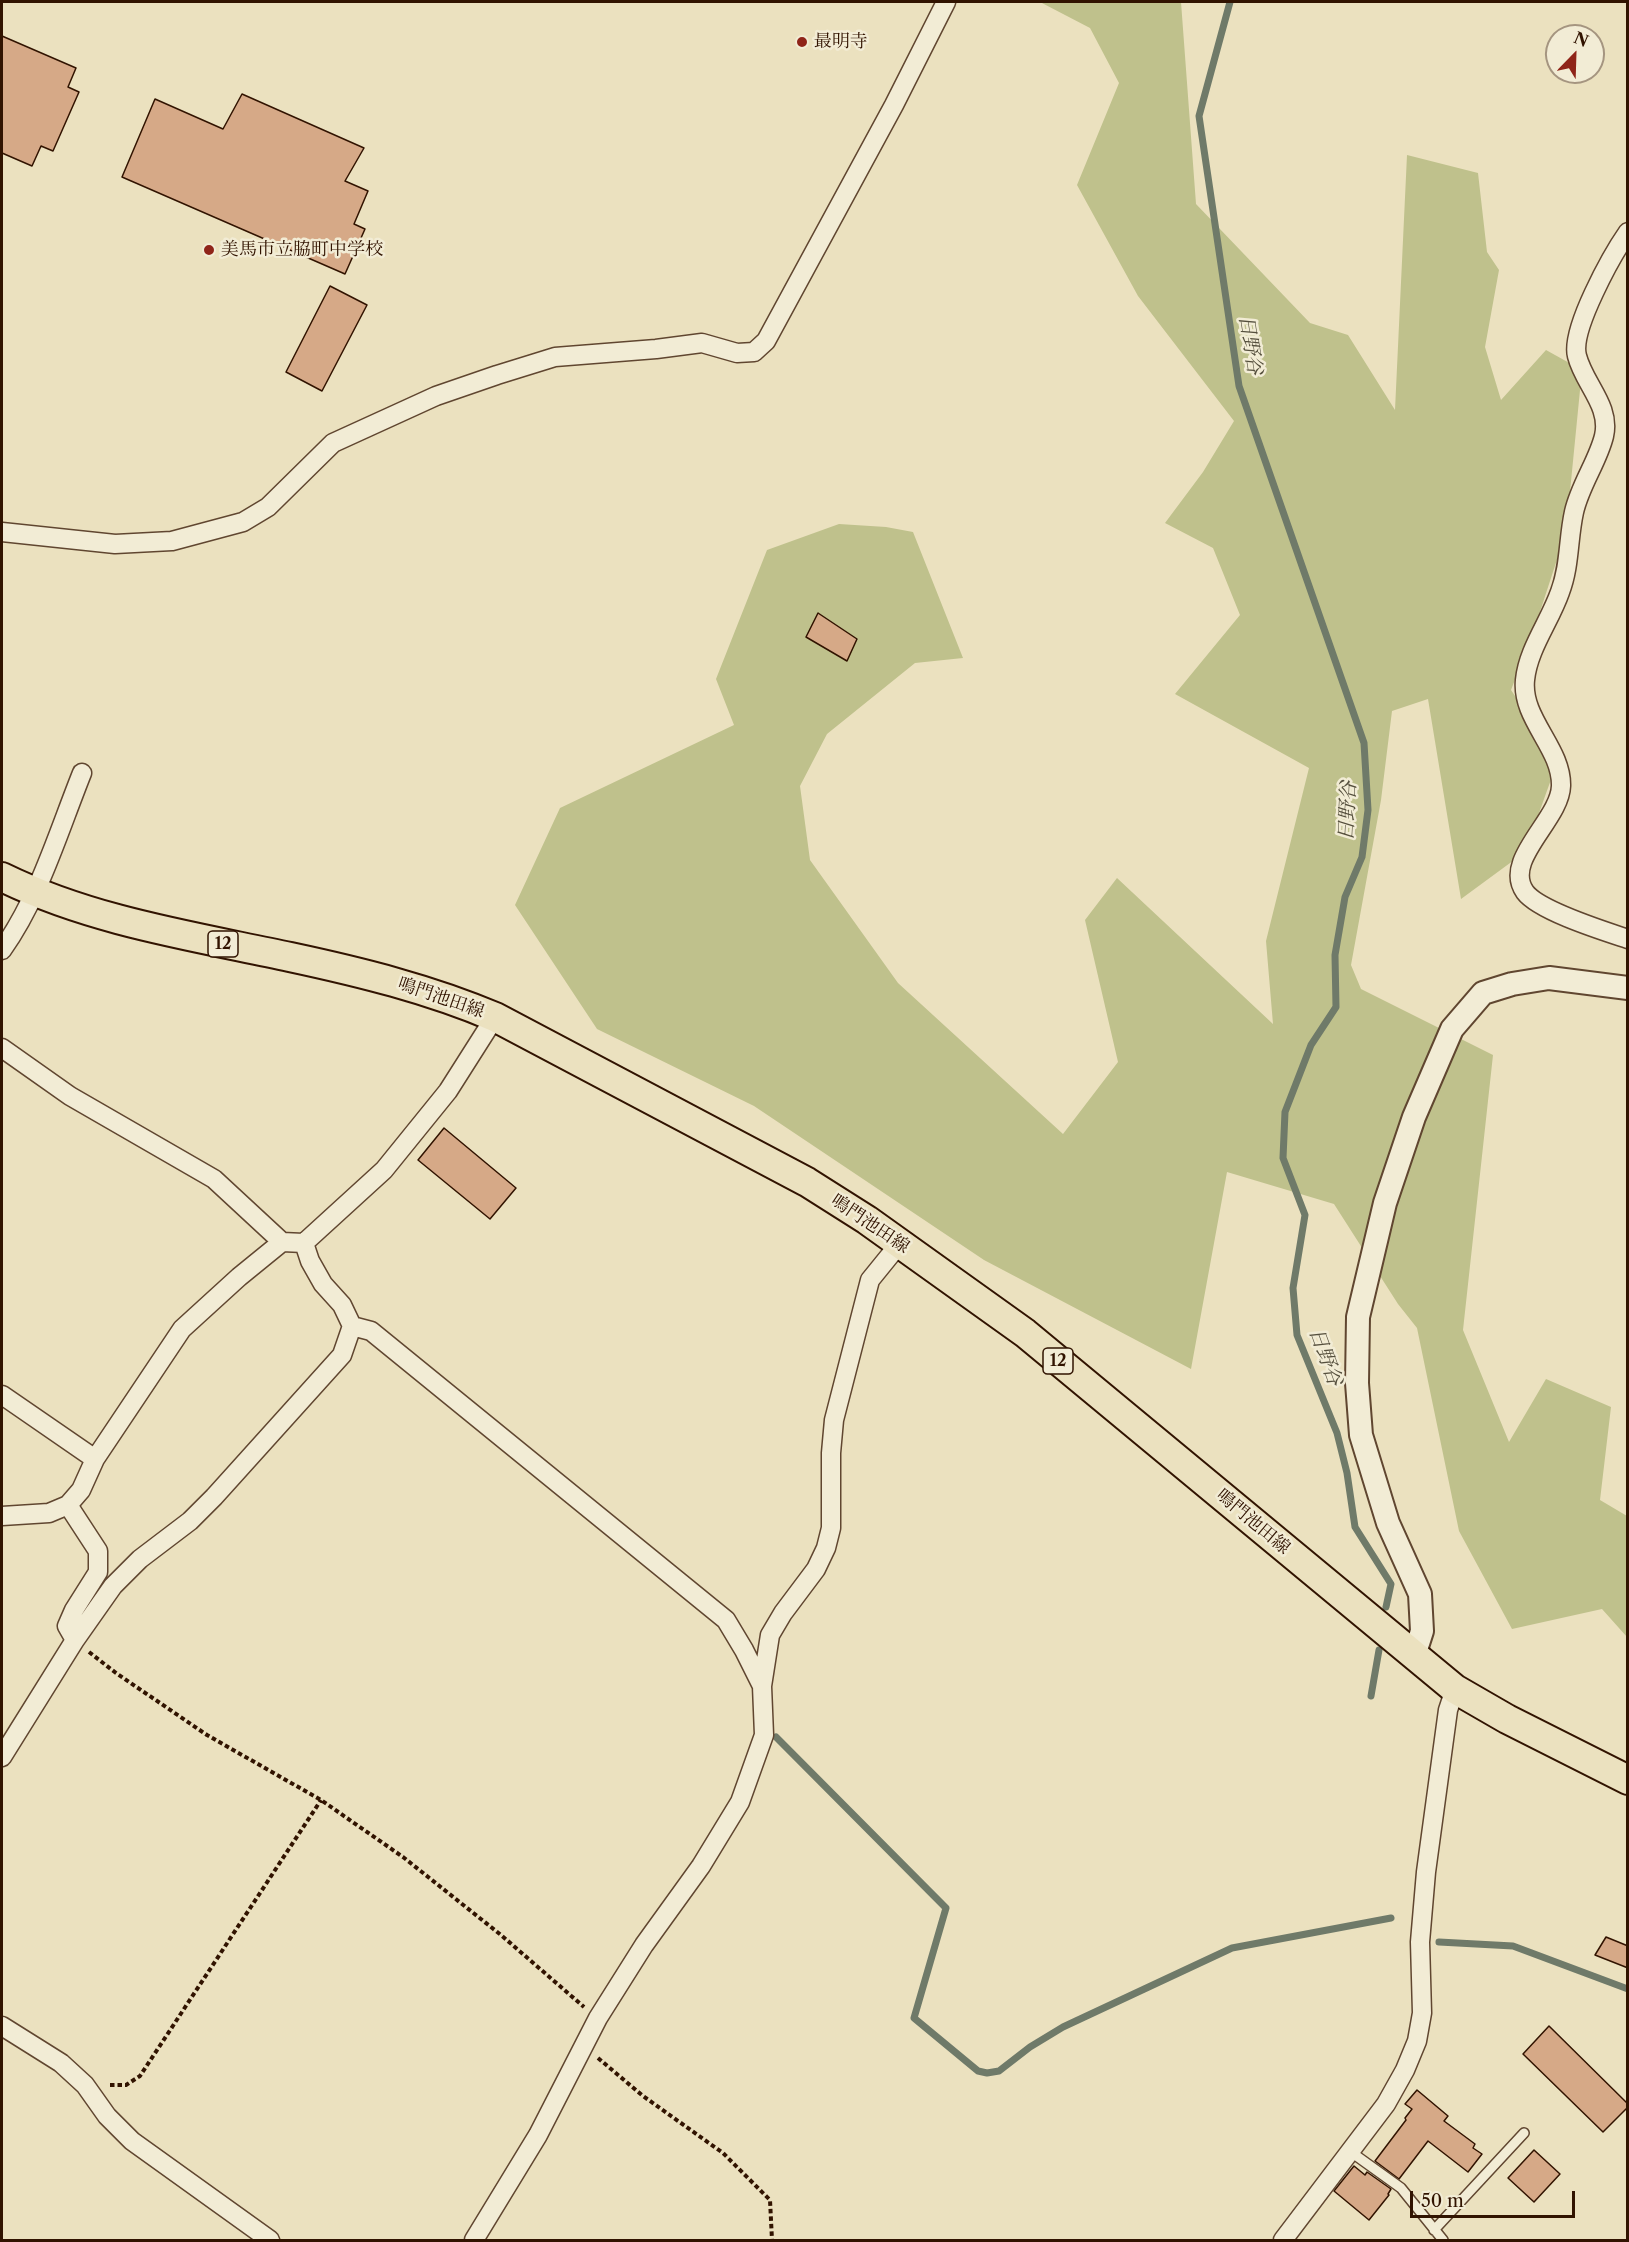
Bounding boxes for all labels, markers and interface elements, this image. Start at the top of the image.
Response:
north arrow [1545,24,1605,84]
text: N [1571,27,1592,51]
place label: 最明寺 [814,31,868,53]
marker: 最明寺 [795,35,809,49]
place label: 美馬市立脇町中学校 [221,239,383,261]
marker: 美馬市立脇町中学校 [202,243,216,257]
water label: 日野谷 [1233,313,1267,377]
water label: 日野谷 [1334,780,1362,842]
road number: 12 [208,931,238,957]
street label: 鳴門池田線 [395,973,487,1023]
street label: 鳴門池田線 [827,1190,913,1258]
water label: 日野谷 [1303,1325,1347,1389]
road number: 12 [1043,1348,1073,1374]
street label: 鳴門池田線 [1212,1485,1294,1559]
scale bar [1413,2179,1578,2217]
text: 50 m [1421,2190,1464,2212]

